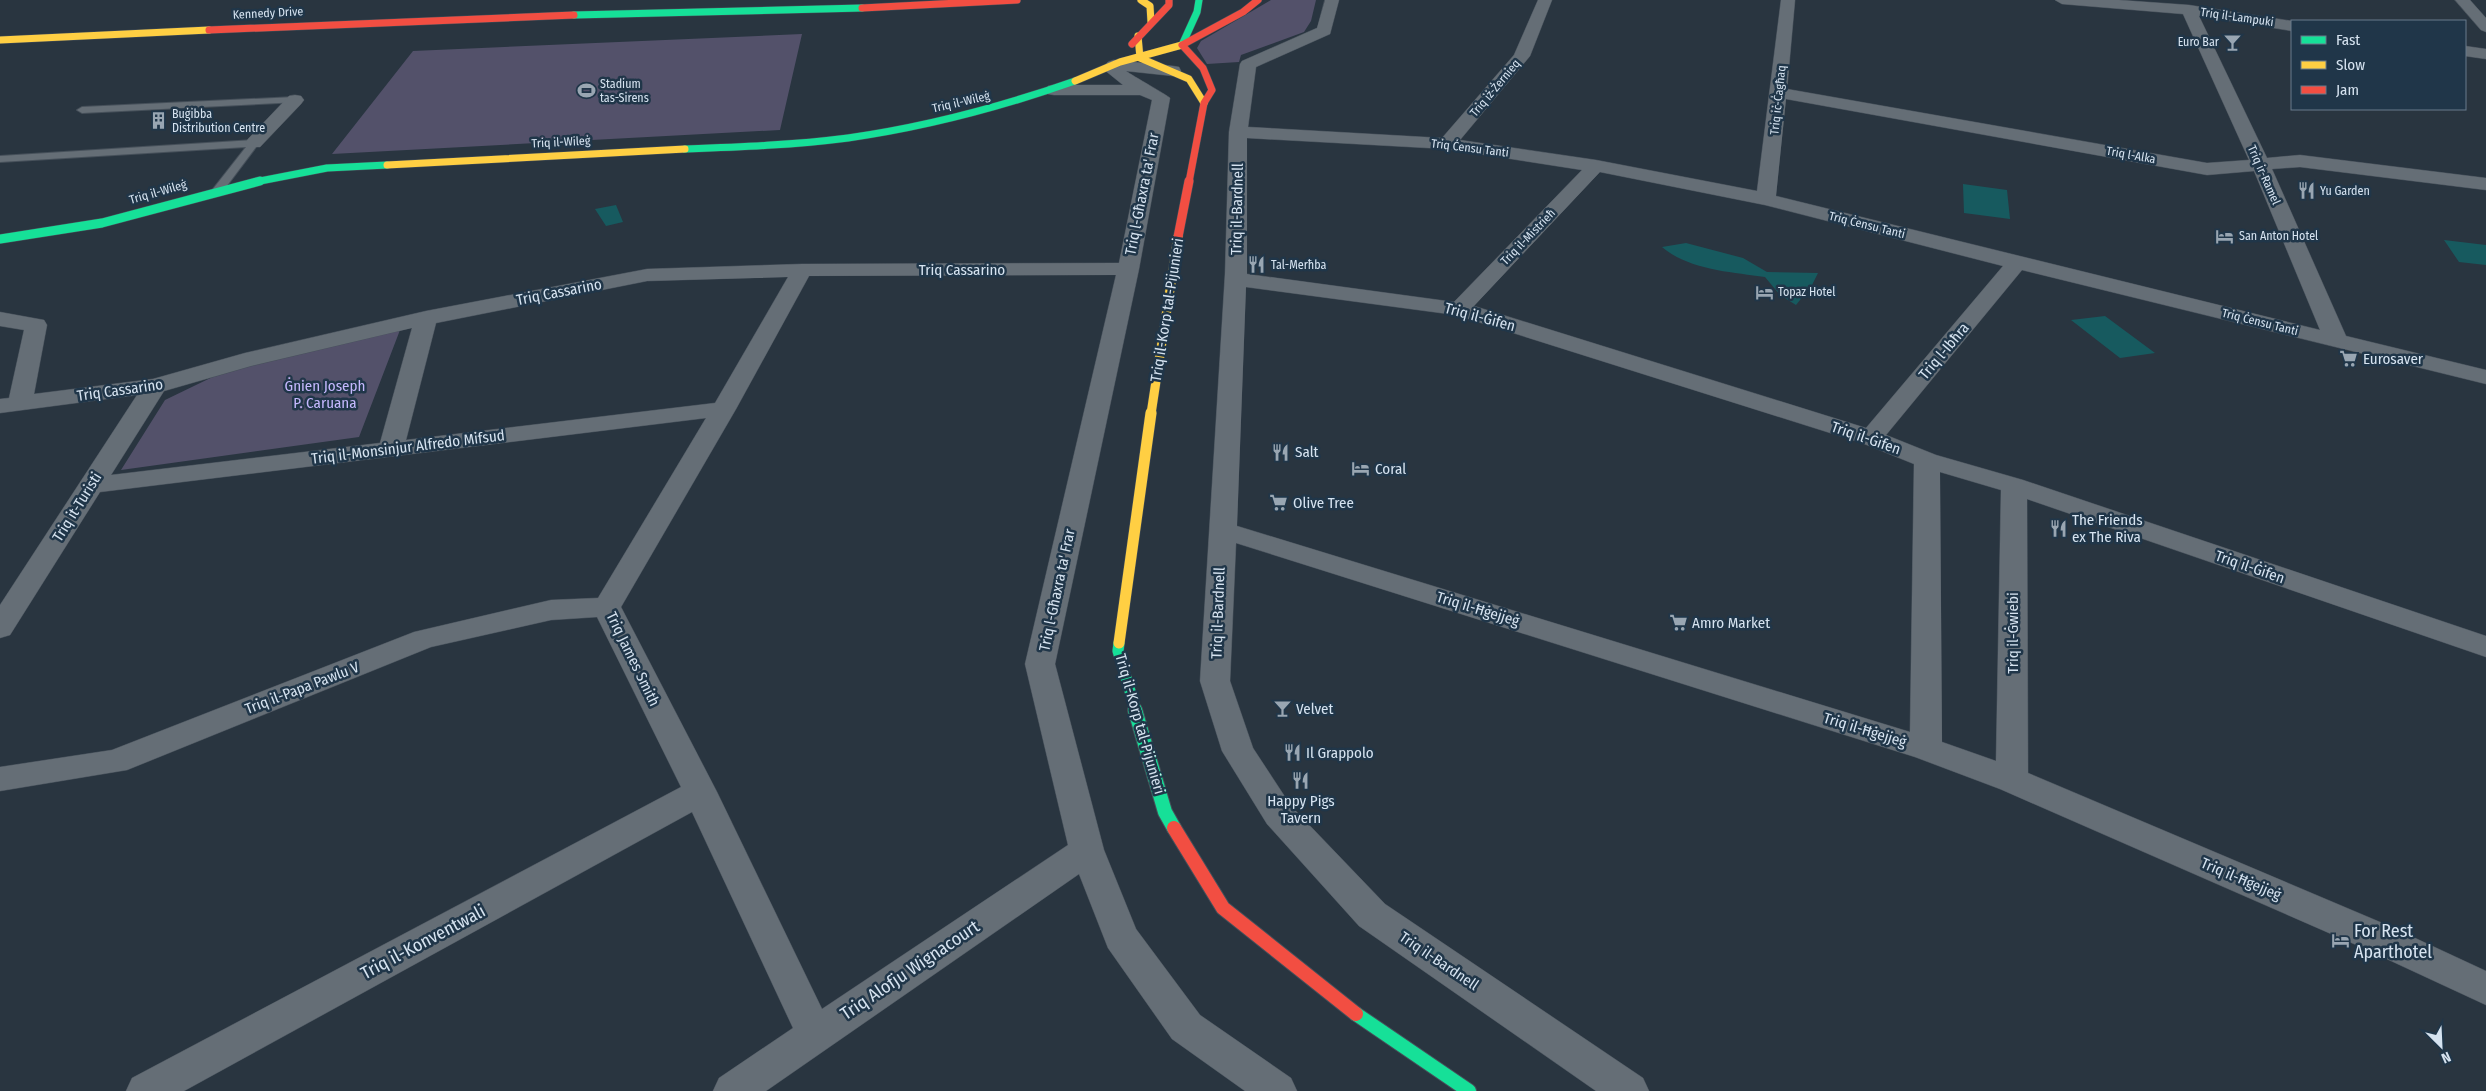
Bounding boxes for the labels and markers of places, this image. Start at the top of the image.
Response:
bar icon: Euro Bar [2223,32,2243,52]
place label: Euro Bar [2178,35,2220,49]
place label: Stadium tas-Sirens [600,77,649,105]
sports icon: Stadium tas-Sirens [576,81,596,101]
place label: Buġibba Distribution Centre [172,107,265,135]
building icon: Buġibba Distribution Centre [148,111,168,131]
restaurant icon: Yu Garden [2296,181,2316,201]
place label: Yu Garden [2320,184,2370,198]
hotel icon: San Anton Hotel [2215,226,2235,246]
place label: San Anton Hotel [2239,229,2318,243]
restaurant icon: Tal-Merħba [1247,255,1267,275]
place label: Tal-Merħba [1271,258,1327,272]
hotel icon: Topaz Hotel [1754,282,1774,302]
place label: Topaz Hotel [1778,285,1835,299]
supermarket icon: Eurosaver [2339,349,2359,369]
place label: Eurosaver [2363,350,2424,368]
restaurant icon: Salt [1271,442,1291,462]
place label: Salt [1295,443,1319,461]
hotel icon: Coral [1351,459,1371,479]
place label: Coral [1375,460,1406,478]
supermarket icon: Olive Tree [1269,493,1289,513]
place label: Olive Tree [1293,494,1354,512]
place label: The Friends ex The Riva [2072,511,2143,546]
restaurant icon: The Friends ex The Riva [2048,519,2068,539]
supermarket icon: Amro Market [1668,613,1688,633]
place label: Amro Market [1692,614,1770,632]
bar icon: Velvet [1272,699,1292,719]
place label: Velvet [1296,700,1334,718]
restaurant icon: Il Grappolo [1282,743,1302,763]
place label: Il Grappolo [1306,744,1374,762]
restaurant icon: Happy Pigs Tavern [1291,770,1311,790]
place label: Happy Pigs Tavern [1267,792,1335,827]
place label: For Rest Aparthotel [2354,920,2432,963]
hotel icon: For Rest Aparthotel [2330,931,2350,951]

